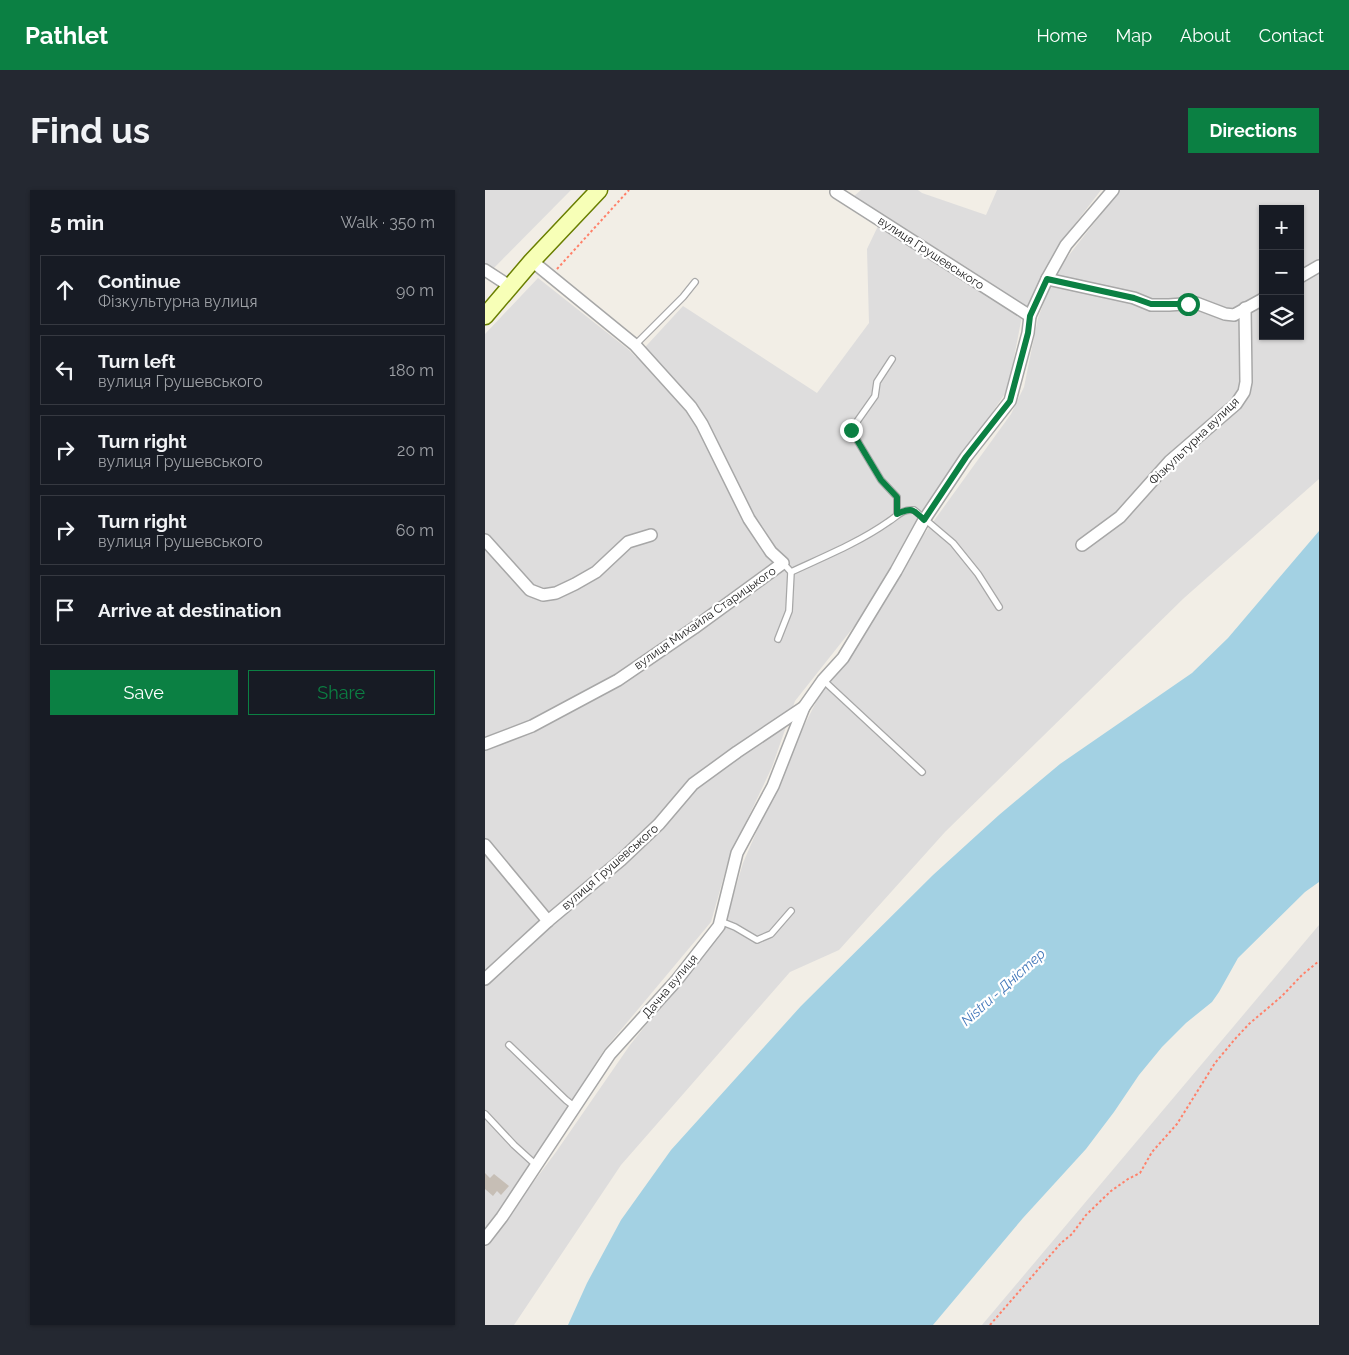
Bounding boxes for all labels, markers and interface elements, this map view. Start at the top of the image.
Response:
text: Pathlet [25,21,108,50]
text: Home [1036,25,1087,46]
text: Map [1115,25,1152,46]
text: About [1180,25,1231,46]
text: Contact [1259,25,1324,46]
button: Directions [1188,108,1319,153]
text: Find us [30,110,150,151]
map controls [1259,205,1304,340]
button: + [1259,205,1304,250]
text: 5 min [50,210,104,235]
text: Walk · 350 m [341,213,435,232]
street label: вулиця Грушевського [875,213,987,293]
button: − [1259,250,1304,295]
text: Continue [98,270,181,292]
icon: ahead [51,276,79,304]
text: 90 m [396,281,434,300]
text: Фізкультурна вулиця [98,292,257,311]
route start [1177,293,1200,316]
button: layers [1259,295,1304,340]
text: Turn left [98,350,175,372]
icon: left [51,356,79,384]
text: 180 m [389,361,434,380]
text: вулиця Грушевського [98,372,263,391]
street label: Фізкультурна вулиця [1146,394,1242,488]
route end [840,419,863,442]
text: Turn right [98,430,187,452]
icon: right [51,436,79,464]
text: 20 m [397,441,434,460]
text: вулиця Грушевського [98,452,263,471]
text: Turn right [98,510,187,532]
icon: right [51,516,79,544]
text: 60 m [396,521,434,540]
text: вулиця Грушевського [98,532,263,551]
street label: вулиця Михайла Старицького [631,564,779,672]
icon: arrive [51,596,79,624]
text: Arrive at destination [98,599,282,621]
button: Save [50,670,238,715]
button: Share [248,670,435,715]
street label: вулиця Грушевського [559,821,661,913]
water label: Nistru - Дністер [958,945,1048,1029]
street label: Дачна вулиця [639,951,701,1021]

